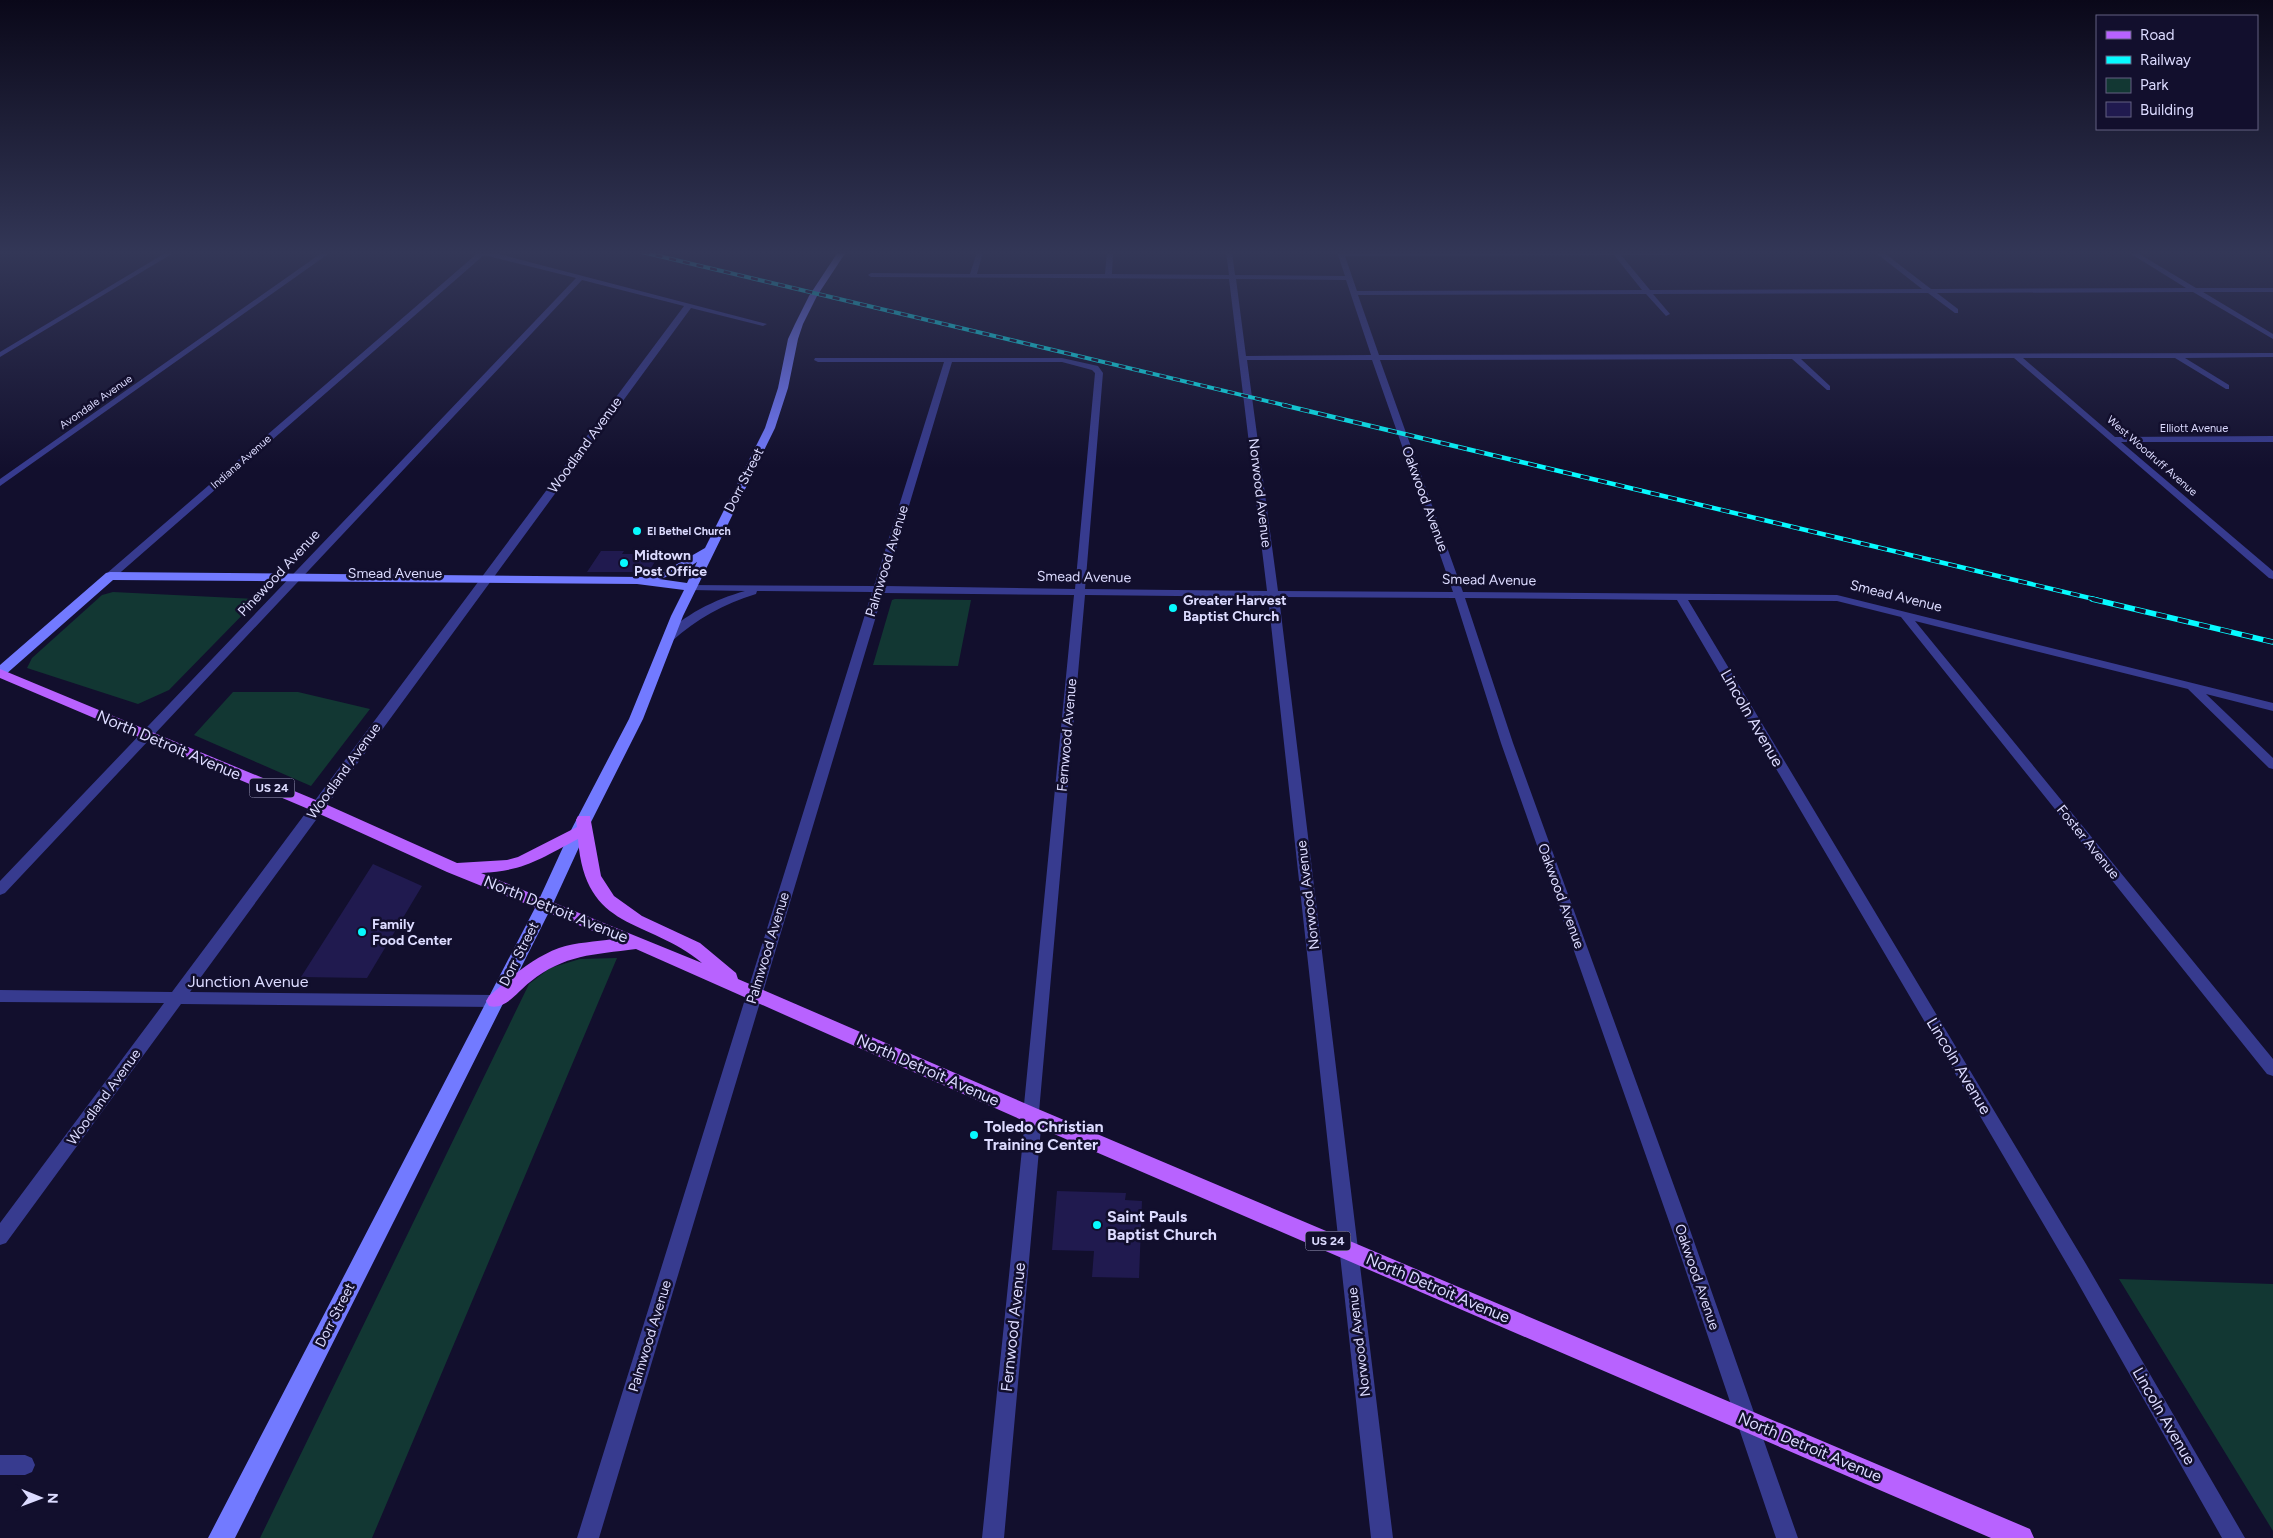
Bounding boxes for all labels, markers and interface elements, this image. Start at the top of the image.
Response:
legend [2096,15,2258,130]
text: Road [2140,26,2175,44]
text: Railway [2140,51,2191,69]
text: Park [2140,76,2169,94]
text: Building [2140,101,2194,119]
street label: Avondale Avenue [57,372,135,432]
street label: Woodland Avenue [545,393,626,496]
street label: West Woodruff Avenue [2104,413,2200,499]
street label: Elliott Avenue [2160,422,2228,435]
street label: Indiana Avenue [208,432,274,492]
street label: Norwood Avenue [1245,437,1275,549]
street label: Oakwood Avenue [1398,444,1452,554]
street label: Dorr Street [721,445,767,515]
street label: Palmwood Avenue [862,503,912,619]
marker: El Bethel Church [631,525,643,537]
place label: El Bethel Church [647,525,731,538]
street label: Pinewood Avenue [234,526,324,620]
place label: Midtown Post Office [634,547,707,580]
marker: Midtown Post Office [618,557,630,569]
street label: Smead Avenue [348,565,442,582]
street label: Smead Avenue [1037,568,1132,586]
street label: Smead Avenue [1442,571,1537,589]
street label: Smead Avenue [1848,576,1944,616]
place label: Greater Harvest Baptist Church [1183,592,1287,625]
marker: Greater Harvest Baptist Church [1167,602,1179,614]
street label: Lincoln Avenue [1716,666,1788,770]
street label: Fernwood Avenue [1054,677,1080,792]
street label: North Detroit Avenue [94,706,244,784]
street label: Woodland Avenue [304,719,385,822]
road number: US 24 [250,778,294,798]
street label: Foster Avenue [2053,801,2123,883]
street label: Norwood Avenue [1293,839,1323,951]
street label: Oakwood Avenue [1534,841,1588,951]
street label: North Detroit Avenue [481,871,631,947]
street label: Palmwood Avenue [743,890,793,1006]
place label: Family Food Center [372,916,453,949]
street label: Dorr Street [496,919,542,989]
marker: Family Food Center [356,926,368,938]
street label: Junction Avenue [188,972,309,991]
street label: Lincoln Avenue [1923,1014,1995,1118]
street label: North Detroit Avenue [854,1030,1003,1110]
street label: Woodland Avenue [64,1045,145,1148]
place label: Toledo Christian Training Center [984,1117,1104,1154]
marker: Toledo Christian Training Center [968,1129,980,1141]
place label: Saint Pauls Baptist Church [1107,1207,1217,1244]
marker: Saint Pauls Baptist Church [1091,1219,1103,1231]
street label: Oakwood Avenue [1671,1222,1723,1333]
road number: US 24 [1306,1232,1350,1250]
street label: North Detroit Avenue [1363,1249,1513,1327]
street label: Fernwood Avenue [997,1261,1029,1393]
street label: Palmwood Avenue [625,1278,675,1394]
street label: Dorr Street [312,1280,358,1350]
street label: Norwood Avenue [1344,1286,1374,1398]
street label: Lincoln Avenue [2128,1364,2200,1468]
street label: North Detroit Avenue [1735,1408,1885,1486]
north arrow [15,1473,65,1523]
text: N [44,1493,61,1504]

